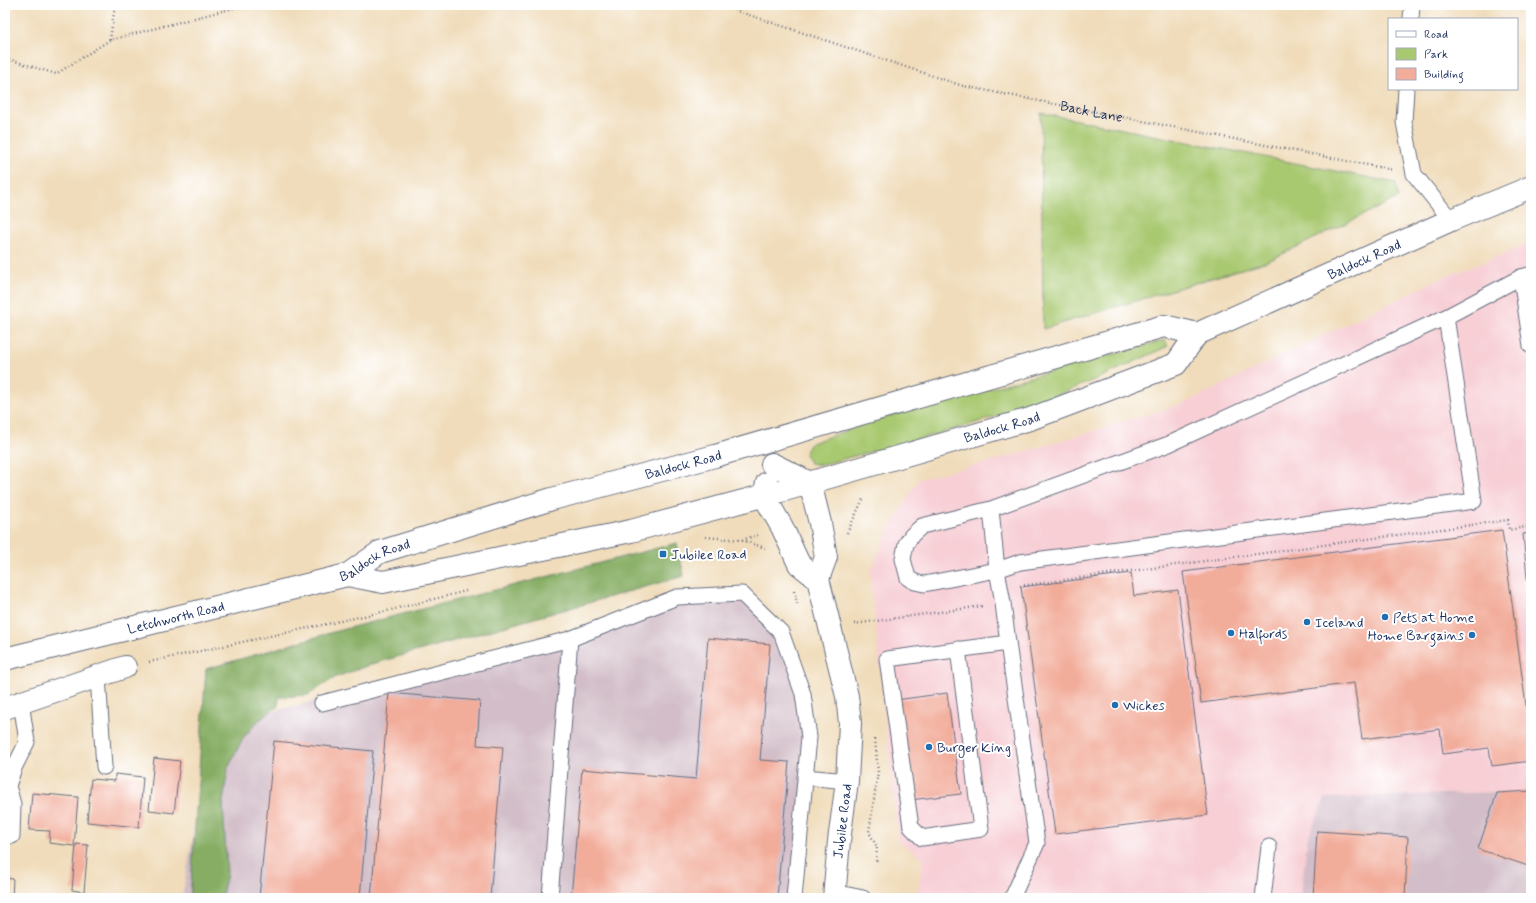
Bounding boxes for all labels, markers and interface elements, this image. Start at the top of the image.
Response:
legend [1388,18,1518,90]
text: Road [1424,27,1448,43]
text: Park [1424,47,1448,63]
text: Building [1424,67,1464,84]
street label: Back Lane [1058,97,1124,127]
street label: Baldock Road [1325,236,1404,284]
street label: Baldock Road [962,408,1043,448]
street label: Baldock Road [643,447,724,484]
street label: Baldock Road [338,535,412,586]
place label: Jubilee Road [671,546,746,564]
marker: Jubilee Road [658,549,668,559]
street label: Letchworth Road [126,597,227,639]
place label: Pets at Home [1393,609,1475,627]
marker: Pets at Home [1380,612,1390,622]
place label: Iceland [1315,614,1364,632]
marker: Iceland [1302,617,1312,627]
place label: Halfords [1239,625,1288,645]
place label: Home Bargains [1368,627,1464,647]
marker: Halfords [1226,628,1236,638]
marker: Home Bargains [1467,630,1477,640]
place label: Wickes [1123,697,1165,715]
marker: Wickes [1110,700,1120,710]
place label: Burger King [937,739,1011,758]
marker: Burger King [924,742,934,752]
street label: Jubilee Road [829,783,857,860]

